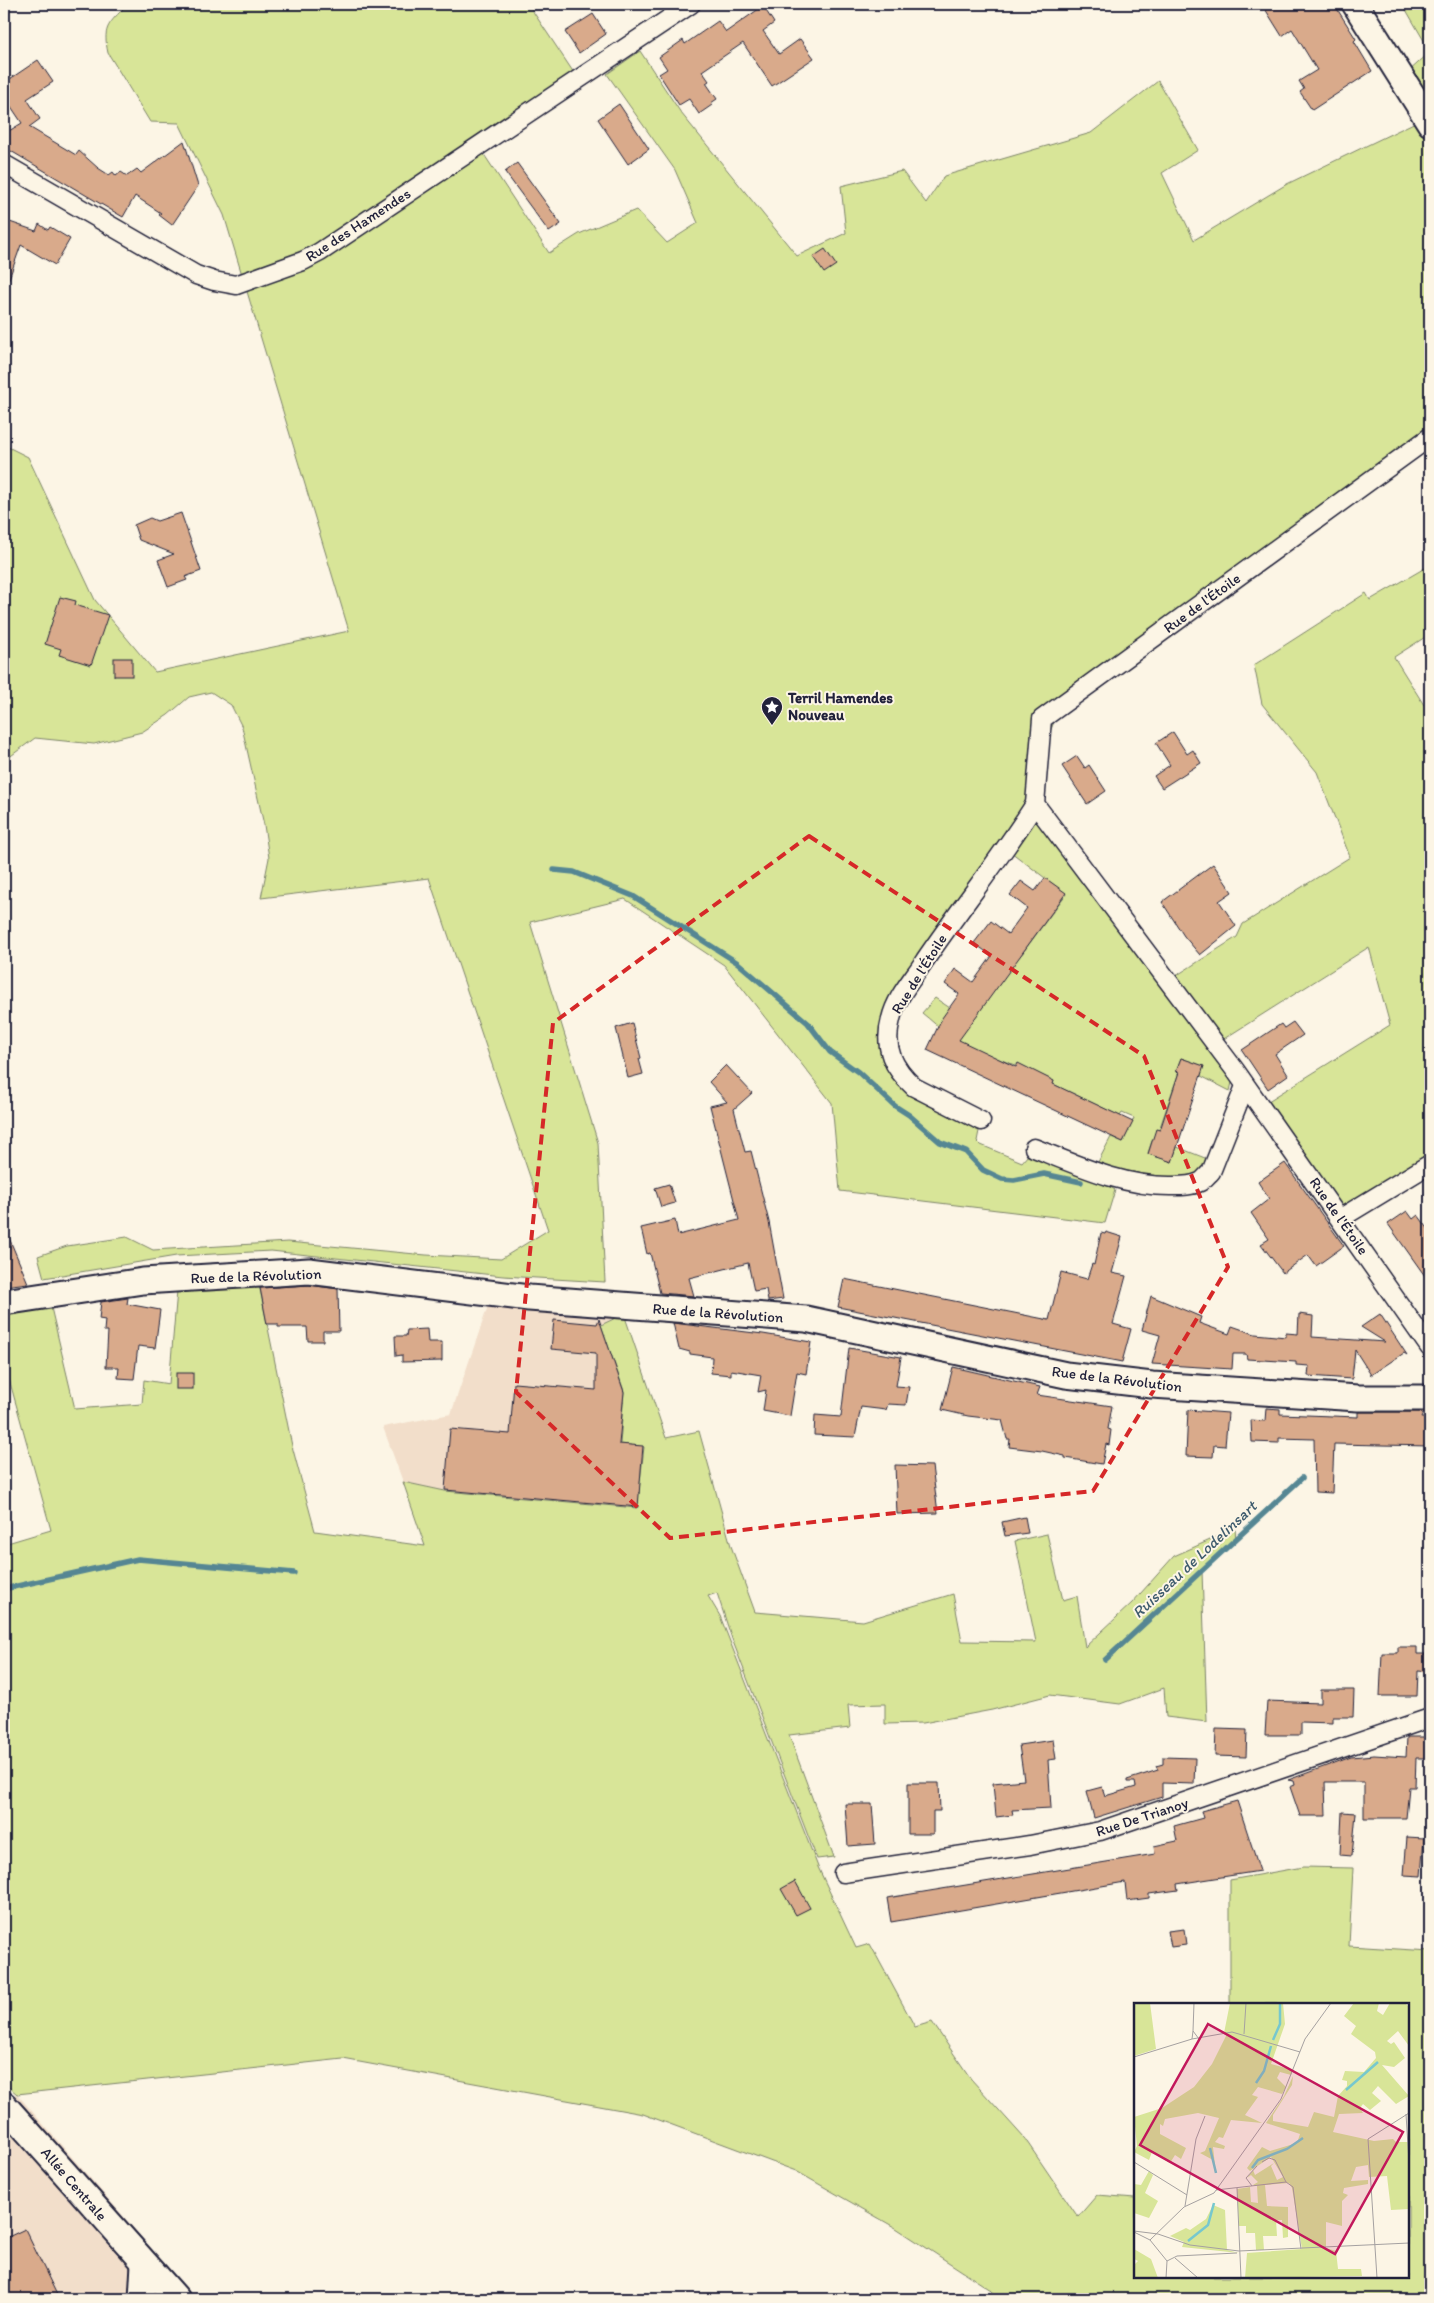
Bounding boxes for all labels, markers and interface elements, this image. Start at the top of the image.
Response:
street label: Rue des Hamendes [302,184,414,266]
street label: Rue de l'Étoile [1160,569,1244,637]
place label: Terril Hamendes Nouveau [787,689,893,724]
place icon: Terril Hamendes Nouveau [760,695,784,726]
street label: Rue de l'Étoile [887,931,951,1017]
street label: Rue de l'Étoile [1306,1174,1372,1258]
street label: Rue de la Révolution [190,1265,322,1287]
street label: Rue de la Révolution [652,1299,784,1327]
street label: Rue de la Révolution [1051,1362,1184,1396]
water label: Ruisseau de Lodelinsart [1128,1495,1262,1622]
street label: Rue De Trianoy [1093,1794,1191,1840]
inset map [1134,2003,1409,2278]
street label: Allée Centrale [37,2144,111,2224]

